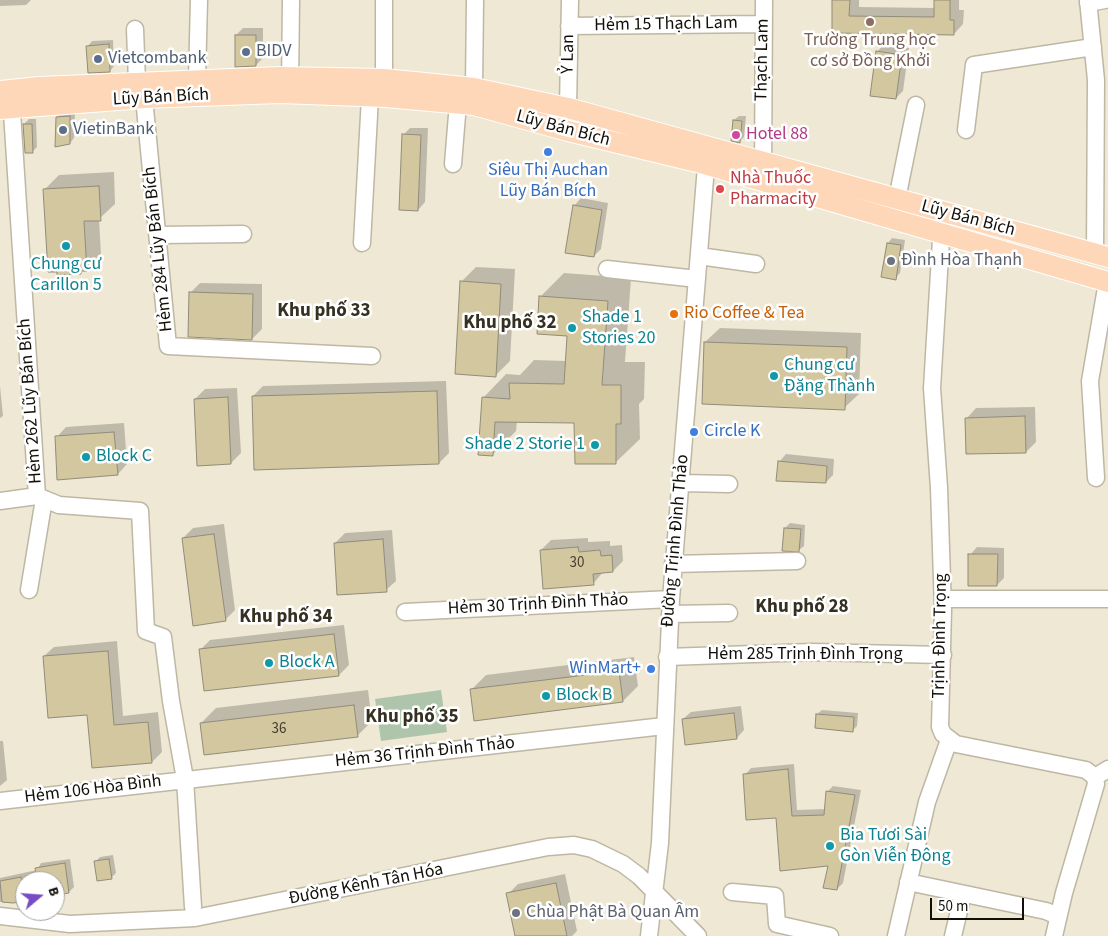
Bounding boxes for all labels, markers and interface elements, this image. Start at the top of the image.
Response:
street label: Hẻm 15 Thạch Lam [594,13,738,37]
marker: Trường Trung học cơ sở Đồng Khởi [864,16,876,28]
street label: Thạch Lam [751,18,775,102]
place label: Trường Trung học cơ sở Đồng Khởi [804,30,936,72]
street label: Ỷ Lan [558,34,580,74]
place label: BIDV [256,41,291,63]
marker: BIDV [240,46,252,58]
place label: Vietcombank [108,48,206,70]
marker: Vietcombank [92,53,104,65]
street label: Lũy Bán Bích [112,85,210,111]
street label: Lũy Bán Bích [514,106,612,152]
place label: VietinBank [73,119,154,141]
marker: VietinBank [57,124,69,136]
place label: Hotel 88 [746,124,808,146]
marker: Hotel 88 [730,129,742,141]
marker: Siêu Thị Auchan Lũy Bán Bích [542,146,554,158]
place label: Siêu Thị Auchan Lũy Bán Bích [488,160,608,202]
street label: Hẻm 284 Lũy Bán Bích [140,165,178,333]
place label: Nhà Thuốc Pharmacity [730,168,816,210]
marker: Nhà Thuốc Pharmacity [714,183,726,195]
street label: Lũy Bán Bích [919,196,1017,242]
marker: Chung cư Carillon 5 [60,240,72,252]
place label: Đình Hòa Thạnh [901,250,1022,272]
place label: Chung cư Carillon 5 [30,254,102,296]
marker: Đình Hòa Thạnh [885,255,897,267]
district label: Khu phố 33 [277,301,371,323]
place label: Rio Coffee & Tea [684,303,804,325]
place label: Shade 1 Stories 20 [582,307,655,350]
marker: Rio Coffee & Tea [668,308,680,320]
district label: Khu phố 32 [463,313,557,335]
street label: Hẻm 262 Lũy Bán Bích [14,317,48,485]
marker: Shade 1 Stories 20 [566,322,578,334]
place label: Chung cư Đặng Thành [784,355,875,398]
marker: Chung cư Đặng Thành [768,370,780,382]
place label: Circle K [704,421,761,443]
marker: Circle K [688,426,700,438]
place label: Shade 2 Storie 1 [465,434,585,456]
marker: Shade 2 Storie 1 [589,439,601,451]
place label: Block C [96,446,152,468]
marker: Block C [80,451,92,463]
street label: Đường Trịnh Đình Thảo [658,454,694,628]
house number: 30 [570,555,584,573]
street label: Trịnh Đình Trọng [929,573,953,699]
street label: Hẻm 30 Trịnh Đình Thảo [447,589,629,621]
district label: Khu phố 28 [755,597,849,619]
district label: Khu phố 34 [239,607,333,629]
street label: Hẻm 285 Trịnh Đình Trọng [707,644,903,666]
place label: Block A [279,652,334,674]
marker: Block A [263,657,275,669]
place label: WinMart+ [569,658,641,680]
marker: WinMart+ [645,663,657,675]
place label: Block B [556,685,612,707]
marker: Block B [540,690,552,702]
district label: Khu phố 35 [365,707,459,729]
house number: 36 [272,721,286,739]
street label: Hẻm 36 Trịnh Đình Thảo [334,733,516,773]
street label: Hẻm 106 Hòa Bình [23,771,163,809]
place label: Bia Tươi Sài Gòn Viễn Đông [840,825,950,868]
marker: Bia Tươi Sài Gòn Viễn Đông [824,840,836,852]
street label: Đường Kênh Tân Hóa [287,859,445,911]
north arrow [15,871,65,921]
text: B [42,885,64,899]
scale bar [933,888,1027,920]
text: 50 m [938,896,968,917]
place label: Chùa Phật Bà Quan Âm [526,902,699,924]
marker: Chùa Phật Bà Quan Âm [510,907,522,919]

